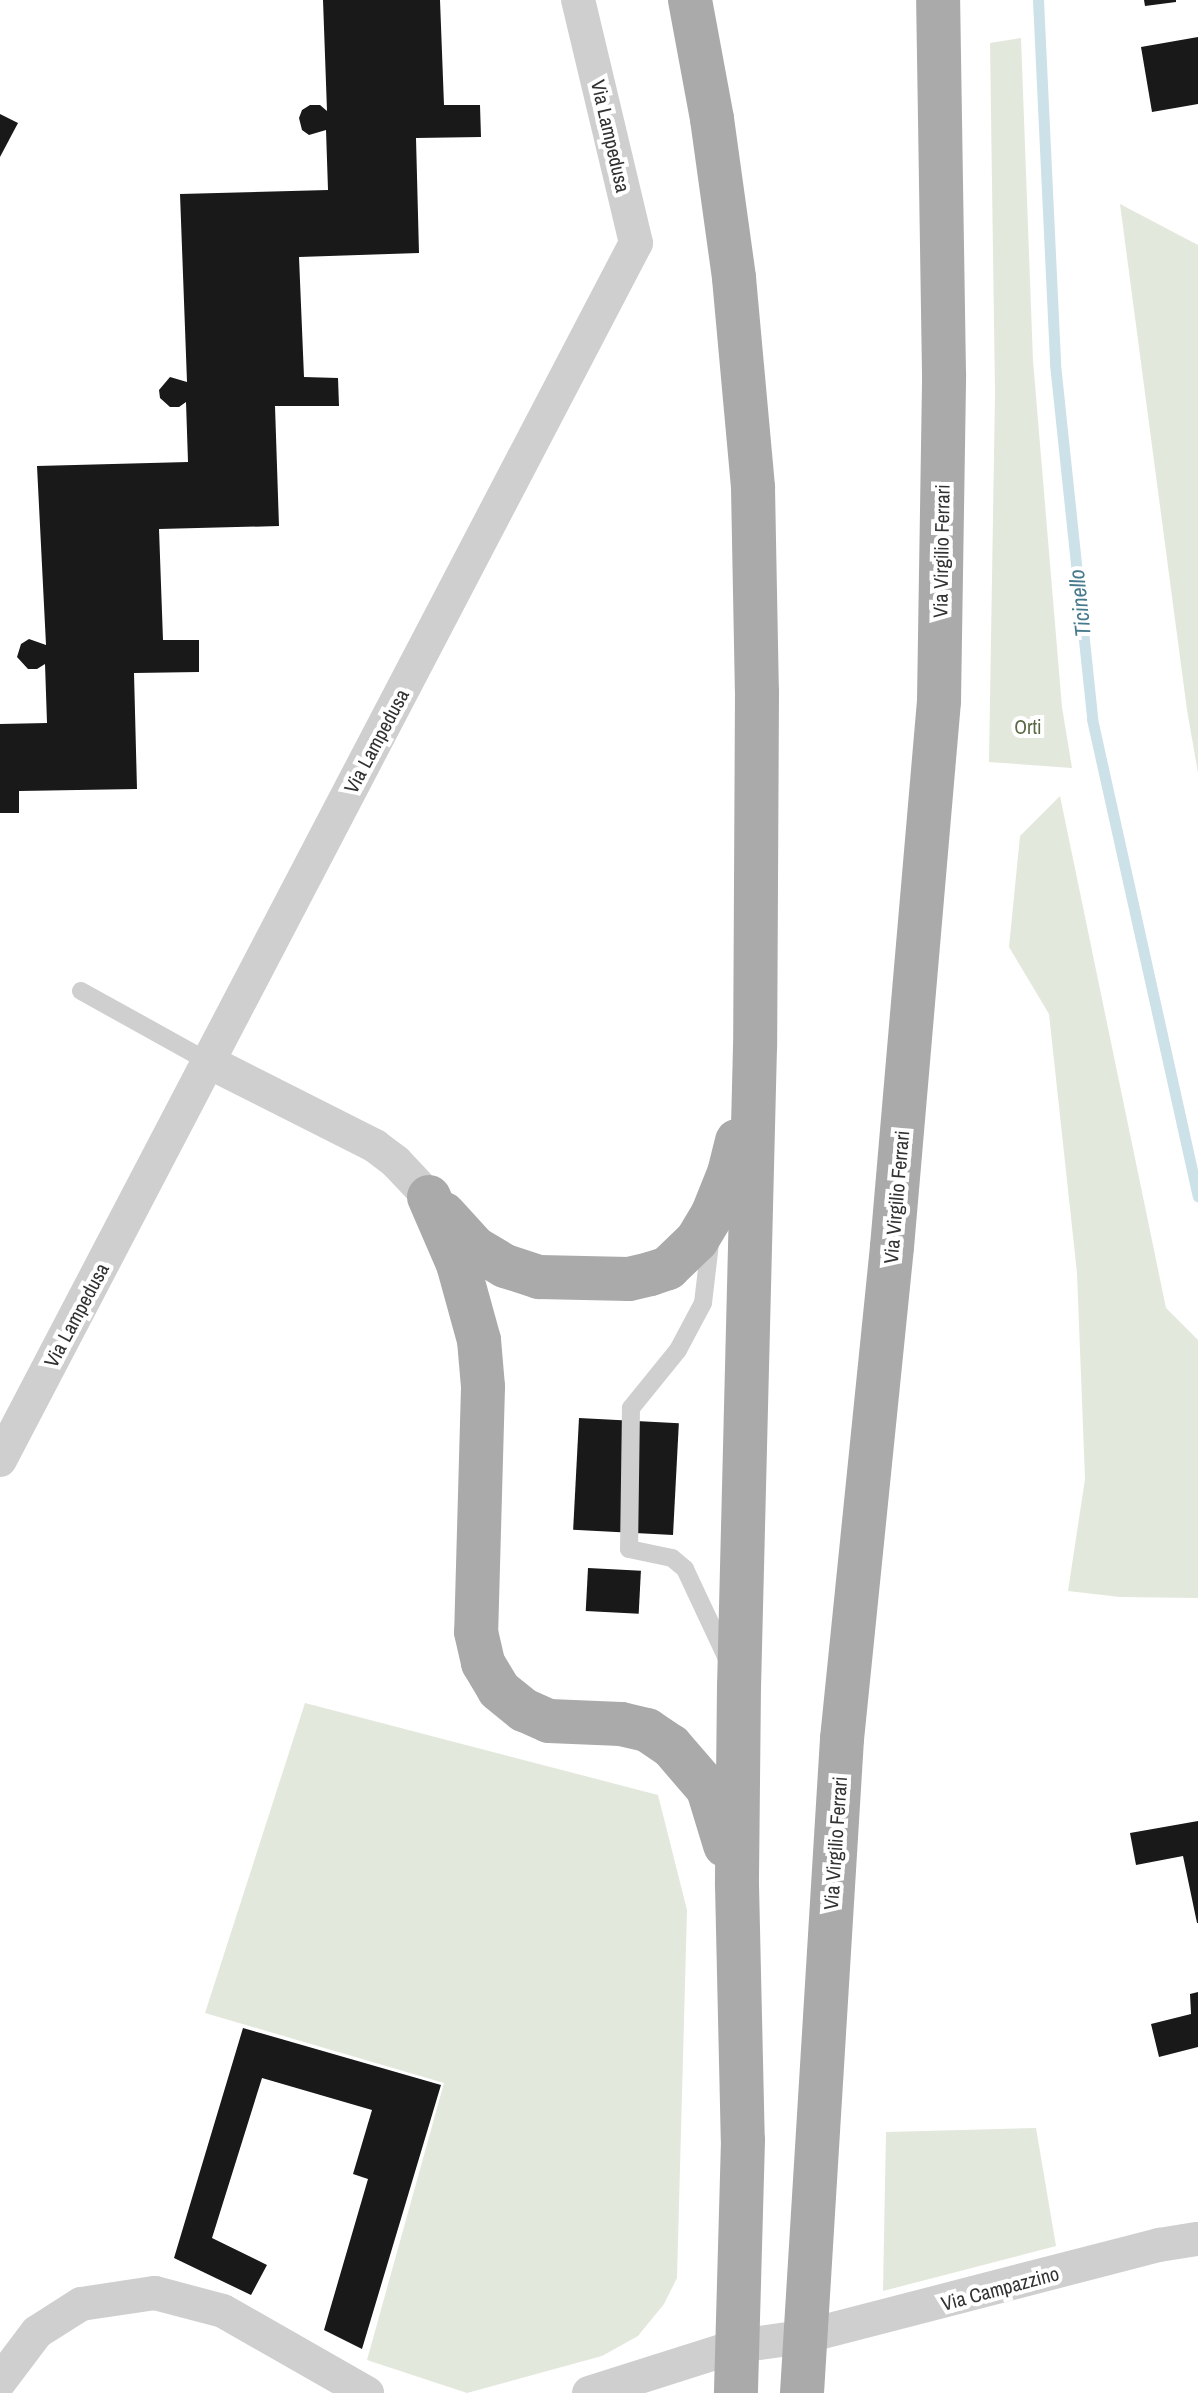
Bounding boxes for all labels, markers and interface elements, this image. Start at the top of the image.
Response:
street label: Via Lampedusa [586,77,636,195]
street label: Via Virgilio Ferrari [928,484,954,618]
water label: Ticinello [1063,568,1097,638]
street label: Via Lampedusa [339,685,413,797]
park label: Orti [1014,714,1042,738]
street label: Via Virgilio Ferrari [878,1129,914,1265]
street label: Via Lampedusa [39,1259,113,1371]
street label: Via Virgilio Ferrari [818,1776,852,1910]
street label: Via Campazzino [938,2261,1062,2315]

